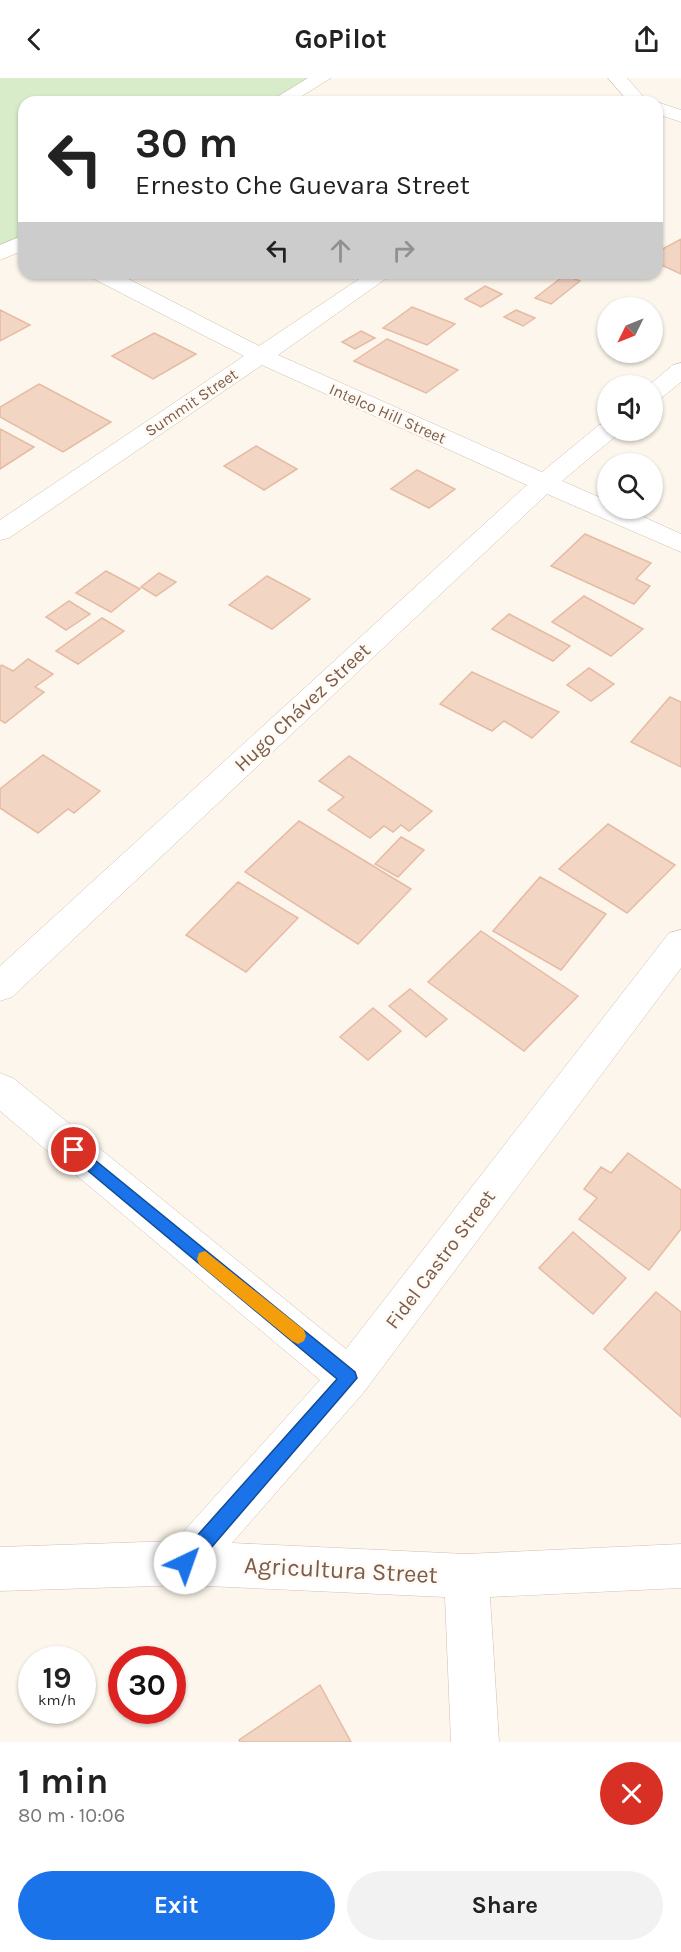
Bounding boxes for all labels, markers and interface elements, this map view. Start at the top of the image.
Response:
icon: back [18,23,51,56]
text: GoPilot [294,23,387,55]
icon: share [630,23,663,56]
text: 30 m [135,118,238,168]
icon: left [36,120,114,198]
text: Ernesto Che Guevara Street [135,169,470,201]
icon: left [261,234,294,267]
icon: ahead [324,234,357,267]
icon: right [387,234,420,267]
north arrow [597,297,663,363]
map controls [597,297,663,519]
street label: Summit Street [141,364,241,440]
button: sound [597,375,663,441]
street label: Intelco Hill Street [326,379,449,448]
button: search [597,453,663,519]
street label: Hugo Chávez Street [230,638,375,776]
pin [48,1124,99,1175]
icon: arrive [57,1133,90,1166]
street label: Fidel Castro Street [381,1185,500,1333]
position arrow [153,1531,217,1595]
street label: Agricultura Street [243,1551,439,1589]
speed limit sign: 30 [108,1646,186,1724]
text: 19 [42,1660,71,1696]
text: km/h [38,1691,76,1709]
text: 1 min [18,1760,108,1802]
button: close [600,1762,663,1825]
text: 80 m · 10:06 [18,1804,125,1827]
button: Exit [18,1871,335,1940]
button: Share [347,1871,663,1940]

